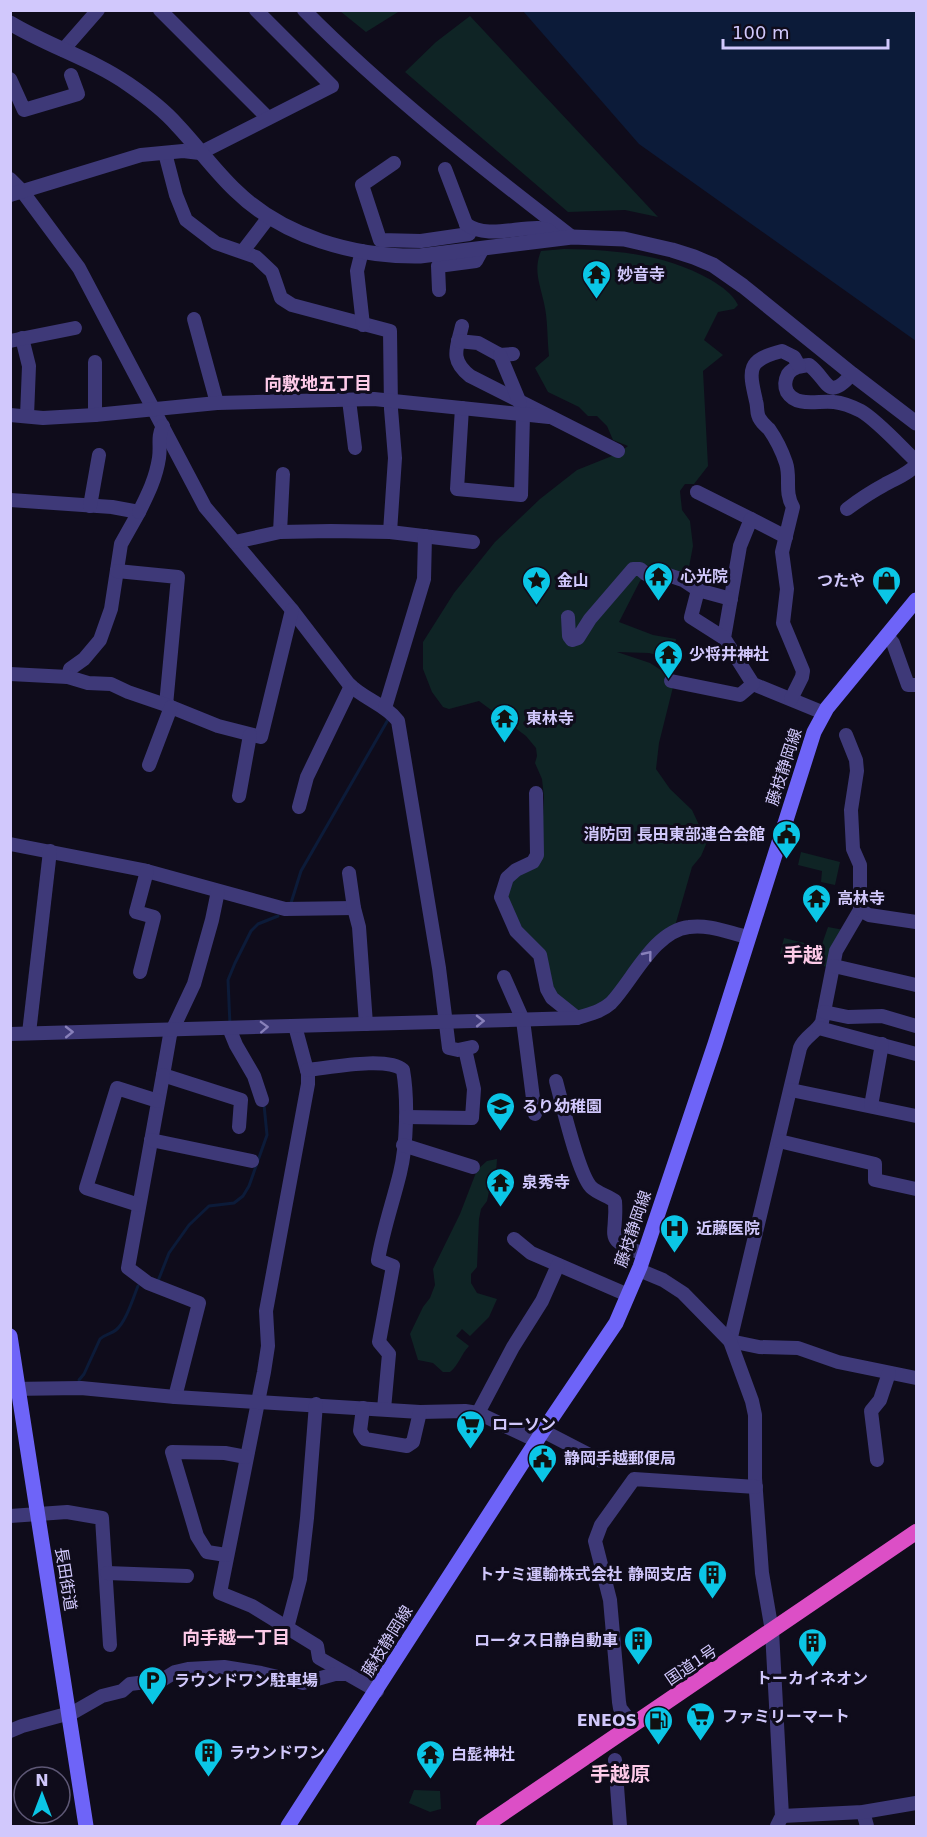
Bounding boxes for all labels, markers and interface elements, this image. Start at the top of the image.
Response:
scale bar [723,12,888,50]
text: 100 m [732,22,790,43]
temple icon: 妙音寺 [580,258,612,300]
place label: 妙音寺 [617,265,665,284]
district label: 向敷地五丁目 [264,373,372,394]
temple icon: 心光院 [643,560,675,602]
place icon: 金山 [520,564,552,606]
shop icon: つたや [870,564,902,606]
place label: 心光院 [680,567,728,586]
place label: 金山 [557,571,589,590]
place label: つたや [817,571,865,590]
temple icon: 少将井神社 [652,638,684,680]
place label: 少将井神社 [689,645,769,664]
temple icon: 東林寺 [489,702,521,744]
place label: 東林寺 [526,709,574,728]
street label: 藤枝静岡線 [763,726,805,808]
public building icon: 消防団 長田東部連合会館 [770,818,802,860]
place label: 消防団 長田東部連合会館 [583,825,765,844]
temple icon: 高林寺 [800,882,832,924]
place label: 高林寺 [837,889,885,908]
district label: 手越 [783,943,823,967]
one-way arrow [641,951,652,962]
one-way arrow [475,1015,484,1027]
one-way arrow [259,1020,268,1033]
one-way arrow [64,1026,73,1038]
school or university icon: るり幼稚園 [485,1090,517,1132]
place label: るり幼稚園 [522,1097,602,1116]
temple icon: 泉秀寺 [485,1166,517,1208]
place label: 泉秀寺 [522,1173,570,1192]
street label: 藤枝静岡線 [611,1188,655,1270]
hospital icon: 近藤医院 [659,1212,691,1254]
place label: 近藤医院 [696,1219,760,1238]
supermarket icon: ローソン [455,1408,487,1450]
place label: ローソン [492,1415,556,1434]
public building icon: 静岡手越郵便局 [527,1442,559,1484]
place label: 静岡手越郵便局 [564,1449,676,1468]
street label: 長田街道 [52,1546,80,1612]
building icon: トナミ運輸株式会社 静岡支店 [697,1558,729,1600]
place label: トナミ運輸株式会社 静岡支店 [478,1565,692,1584]
street label: 藤枝静岡線 [358,1602,416,1680]
building icon: ロータス日静自動車 [623,1624,655,1666]
building icon: トーカイネオン [796,1626,828,1668]
district label: 向手越一丁目 [182,1627,290,1648]
place label: ロータス日静自動車 [474,1631,618,1650]
street label: 国道1号 [662,1641,720,1689]
parking icon: ラウンドワン駐車場 [137,1664,169,1706]
place label: トーカイネオン [756,1669,868,1688]
place label: ラウンドワン駐車場 [174,1671,318,1690]
supermarket icon: ファミリーマート [685,1700,717,1742]
fuel station icon: ENEOS [642,1704,674,1746]
place label: ファミリーマート [722,1707,850,1726]
place label: ENEOS [577,1711,637,1730]
building icon: ラウンドワン [192,1736,224,1778]
temple icon: 白髭神社 [414,1738,446,1780]
place label: ラウンドワン [229,1743,325,1762]
place label: 白髭神社 [451,1745,515,1764]
district label: 手越原 [590,1762,650,1786]
north arrow [12,1765,72,1825]
text: N [35,1771,49,1790]

